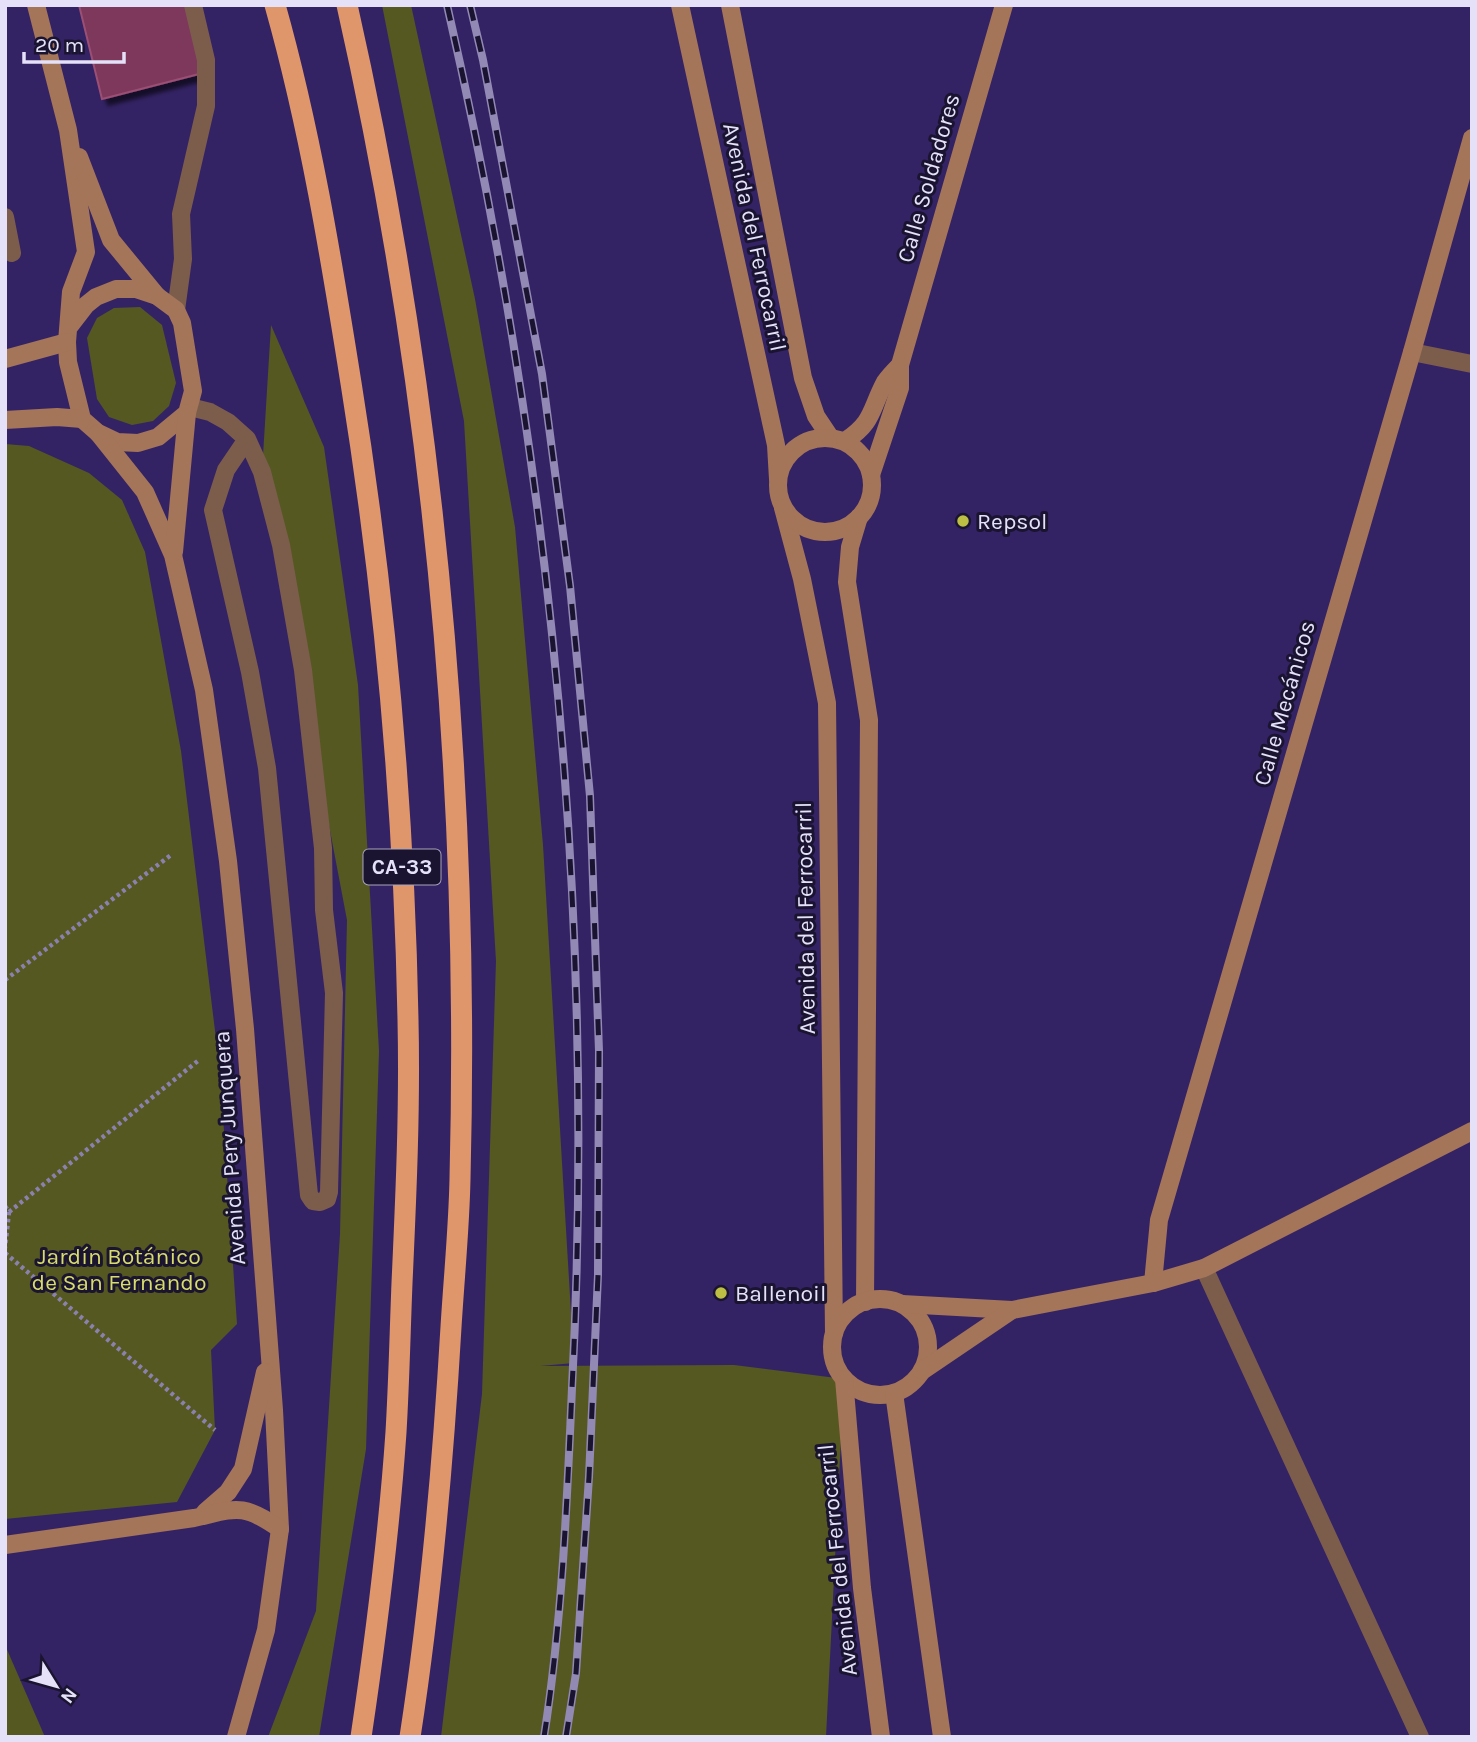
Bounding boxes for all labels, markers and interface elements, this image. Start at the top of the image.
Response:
scale bar [24,21,124,65]
text: 20 m [35,33,84,57]
street label: Calle Soldadores [891,91,966,266]
street label: Avenida del Ferrocarril [717,120,792,354]
place label: Repsol [977,508,1047,535]
marker: Repsol [955,513,971,529]
street label: Calle Mecánicos [1248,618,1321,789]
street label: Avenida del Ferrocarril [790,801,821,1035]
road number: CA-33 [364,850,440,884]
street label: Avenida Pery Junquera [208,1030,251,1266]
park label: Jardín Botánico de San Fernando [32,1243,206,1296]
place label: Ballenoil [735,1280,826,1307]
marker: Ballenoil [713,1285,729,1301]
street label: Avenida del Ferrocarril [812,1443,863,1677]
north arrow [21,1651,91,1721]
text: N [56,1684,82,1708]

